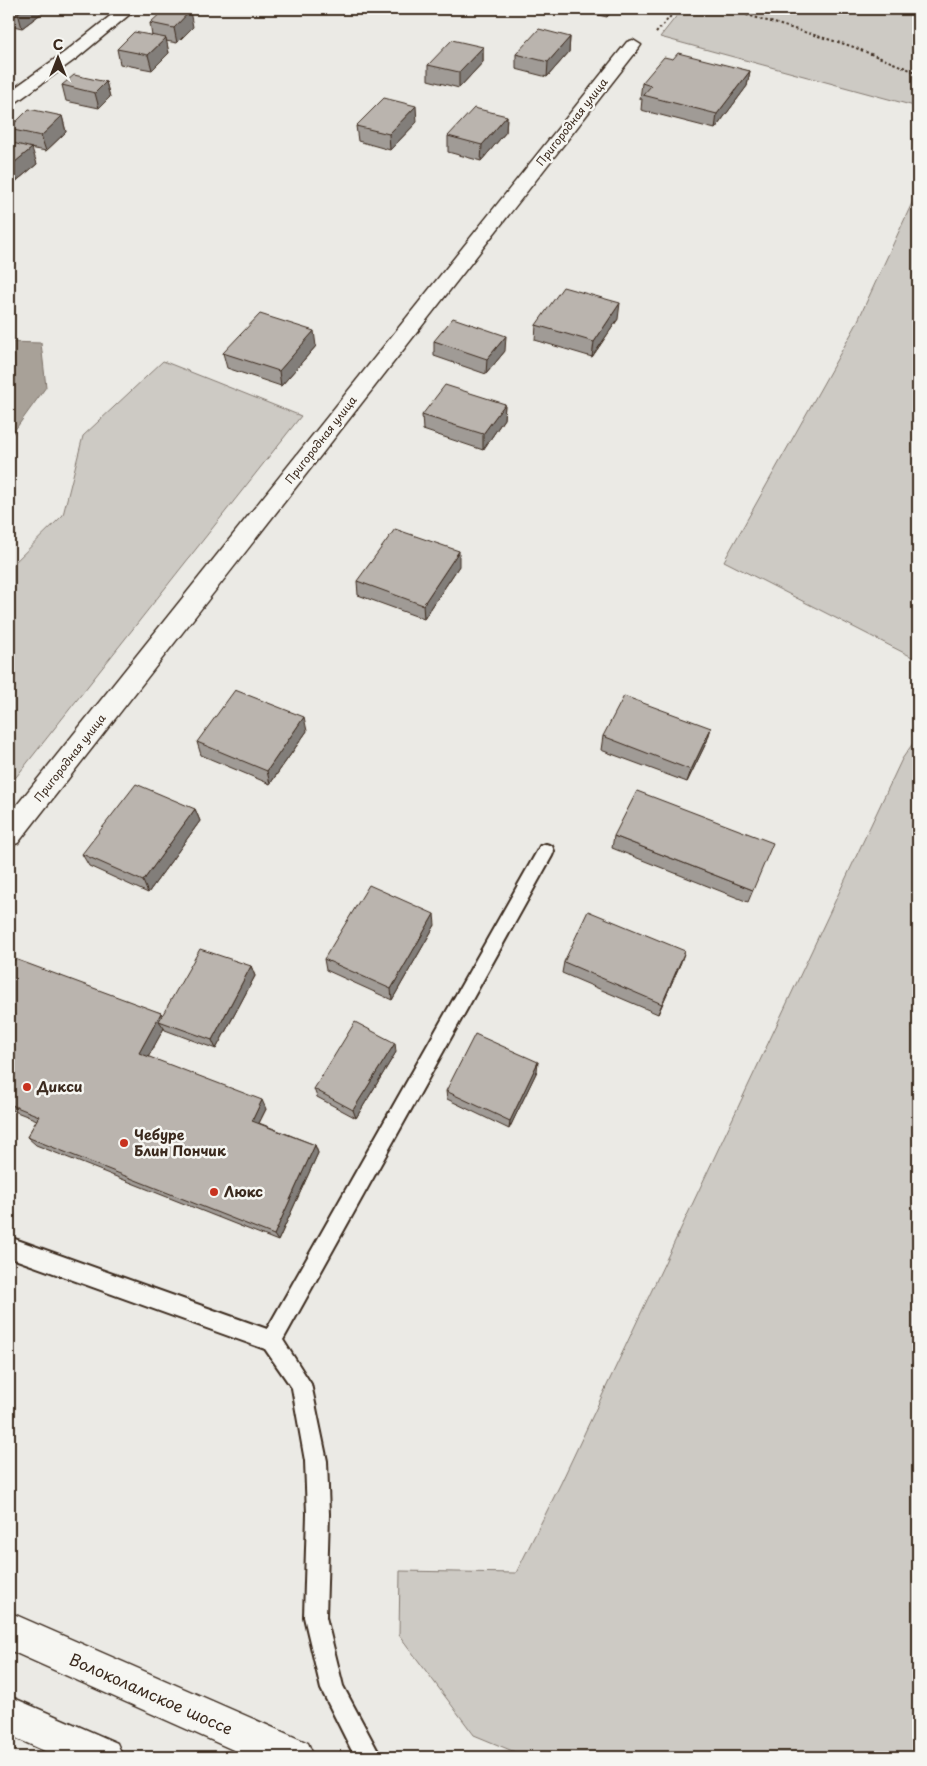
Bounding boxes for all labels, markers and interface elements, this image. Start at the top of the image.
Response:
north arrow [32,32,82,82]
text: С [53,34,63,55]
street label: Пригородная улица [532,74,611,169]
street label: Пригородная улица [281,392,360,487]
street label: Пригородная улица [30,710,109,805]
place label: Дикси [36,1076,82,1097]
marker: Дикси [21,1081,33,1093]
place label: Чебуре Блин Пончик [134,1124,226,1161]
marker: Чебуре Блин Пончик [118,1137,130,1149]
place label: Люкс [224,1181,263,1202]
marker: Люкс [208,1186,220,1198]
street label: Волоколамское шоссе [66,1646,237,1740]

